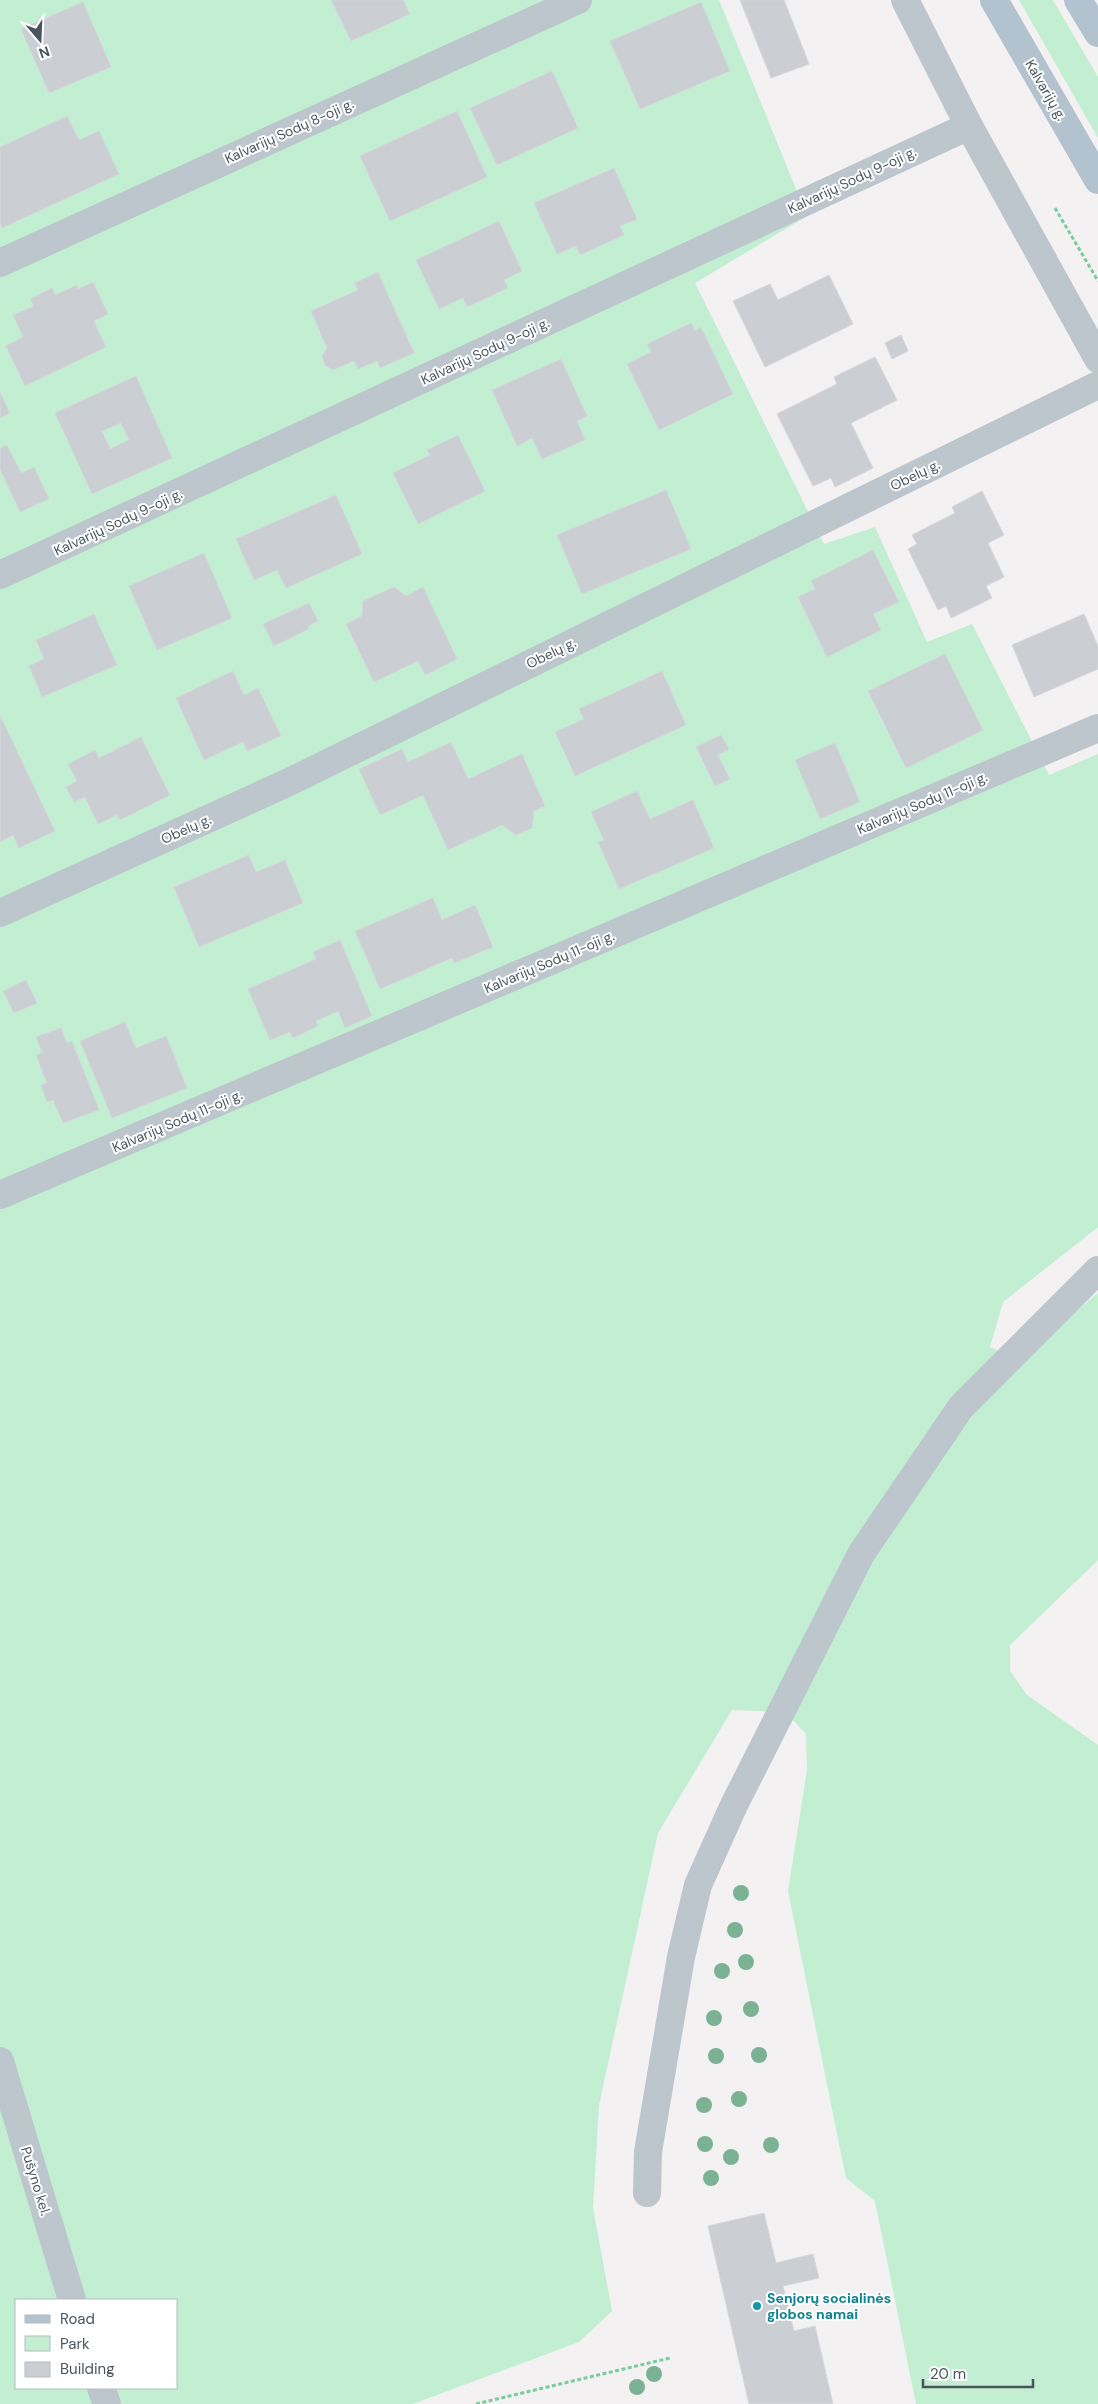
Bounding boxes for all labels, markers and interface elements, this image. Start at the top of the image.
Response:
north arrow [15,15,65,65]
text: N [36,42,52,62]
street label: Kalvarijų g. [1021,56,1071,124]
street label: Kalvarijų Sodų 8-oji g. [222,94,357,168]
street label: Kalvarijų Sodų 9-oji g. [785,142,919,218]
street label: Kalvarijų Sodų 9-oji g. [418,313,552,389]
street label: Obelų g. [887,455,943,495]
street label: Kalvarijų Sodų 9-oji g. [51,484,185,560]
street label: Obelų g. [523,633,579,673]
street label: Kalvarijų Sodų 11-oji g. [854,767,990,839]
street label: Obelų g. [158,810,214,848]
street label: Kalvarijų Sodų 11-oji g. [481,926,617,998]
street label: Kalvarijų Sodų 11-oji g. [109,1085,245,1157]
street label: Pušyno kel. [17,2144,55,2218]
place label: Senjorų socialinės globos namai [767,2289,891,2323]
legend [15,2299,178,2389]
marker: Senjorų socialinės globos namai [751,2300,763,2312]
text: Road [60,2309,95,2329]
text: Park [60,2334,90,2354]
scale bar [923,2356,1033,2388]
text: Building [60,2359,115,2379]
text: 20 m [930,2364,966,2384]

